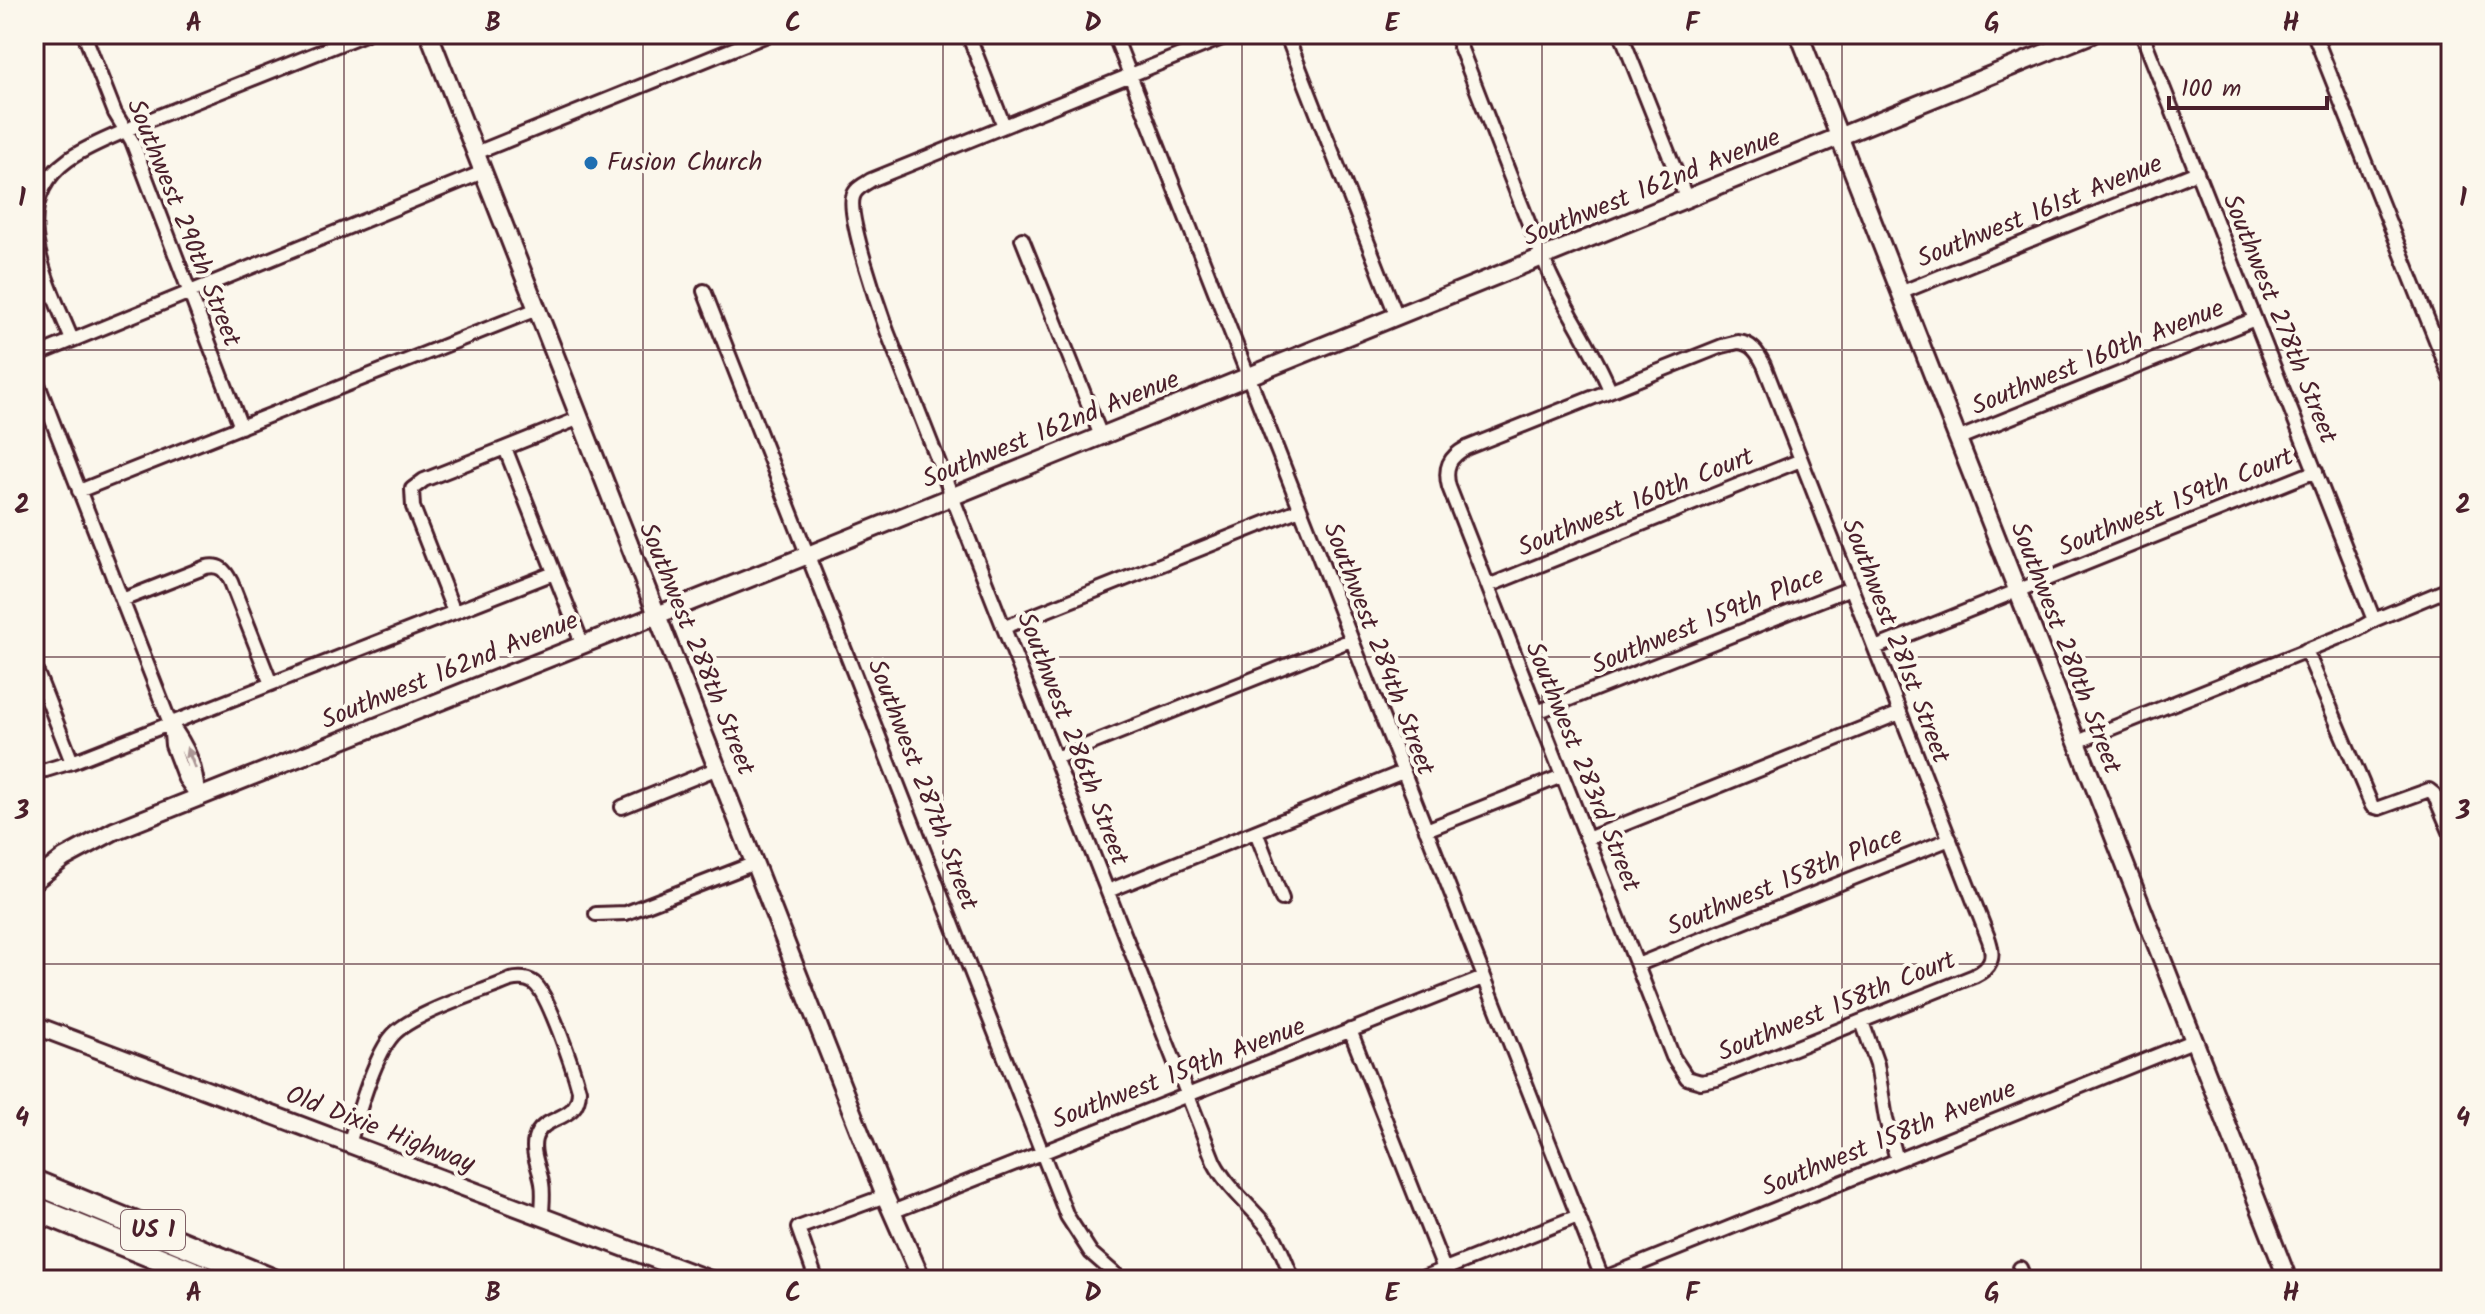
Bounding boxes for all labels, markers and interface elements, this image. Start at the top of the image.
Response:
text: A [186,3,202,45]
text: B [485,3,501,45]
text: C [785,3,801,45]
text: D [1084,3,1102,45]
text: E [1385,3,1401,45]
text: F [1685,3,1701,45]
text: G [1984,3,2000,45]
text: H [2283,3,2300,45]
scale bar [2169,60,2327,110]
text: 100 m [2181,70,2241,109]
street label: Southwest 290th Street [114,93,252,354]
street label: Southwest 162nd Avenue [1517,117,1787,259]
place label: Fusion Church [607,142,763,184]
street label: Southwest 161st Avenue [1911,143,2169,280]
marker: Fusion Church [582,154,600,172]
text: 1 [18,178,26,220]
text: 1 [2459,178,2467,220]
street label: Southwest 278th Street [2210,188,2349,451]
street label: Southwest 160th Avenue [1965,288,2231,428]
street label: Southwest 162nd Avenue [916,359,1186,501]
street label: Southwest 160th Court [1512,436,1761,570]
street label: Southwest 159th Court [2052,436,2301,569]
text: 2 [14,485,30,527]
text: 2 [2455,485,2471,527]
street label: Southwest 281st Street [1829,512,1961,770]
street label: Southwest 288th Street [626,516,766,783]
street label: Southwest 284th Street [1310,516,1446,783]
street label: Southwest 280th Street [1998,516,2133,781]
street label: Southwest 159th Place [1585,555,1831,687]
street label: Southwest 162nd Avenue [315,600,585,742]
street label: Southwest 286th Street [1004,606,1140,873]
street label: Southwest 283rd Street [1513,636,1652,899]
street label: Southwest 287th Street [855,653,990,918]
one-way arrow [184,746,197,770]
text: 3 [14,791,29,833]
text: 3 [2455,791,2470,833]
street label: Southwest 158th Place [1661,815,1910,948]
street label: Southwest 158th Court [1712,940,1963,1074]
street label: Southwest 159th Avenue [1046,1006,1312,1142]
street label: Southwest 158th Avenue [1755,1069,2023,1209]
street label: Old Dixie Highway [279,1075,482,1186]
text: 4 [15,1098,29,1140]
text: 4 [2456,1098,2470,1140]
road number: US 1 [121,1210,185,1250]
text: A [186,1273,202,1314]
text: B [485,1273,501,1314]
text: C [785,1273,801,1314]
text: D [1084,1273,1102,1314]
text: E [1385,1273,1401,1314]
text: F [1685,1273,1701,1314]
text: G [1984,1273,2000,1314]
text: H [2283,1273,2300,1314]

